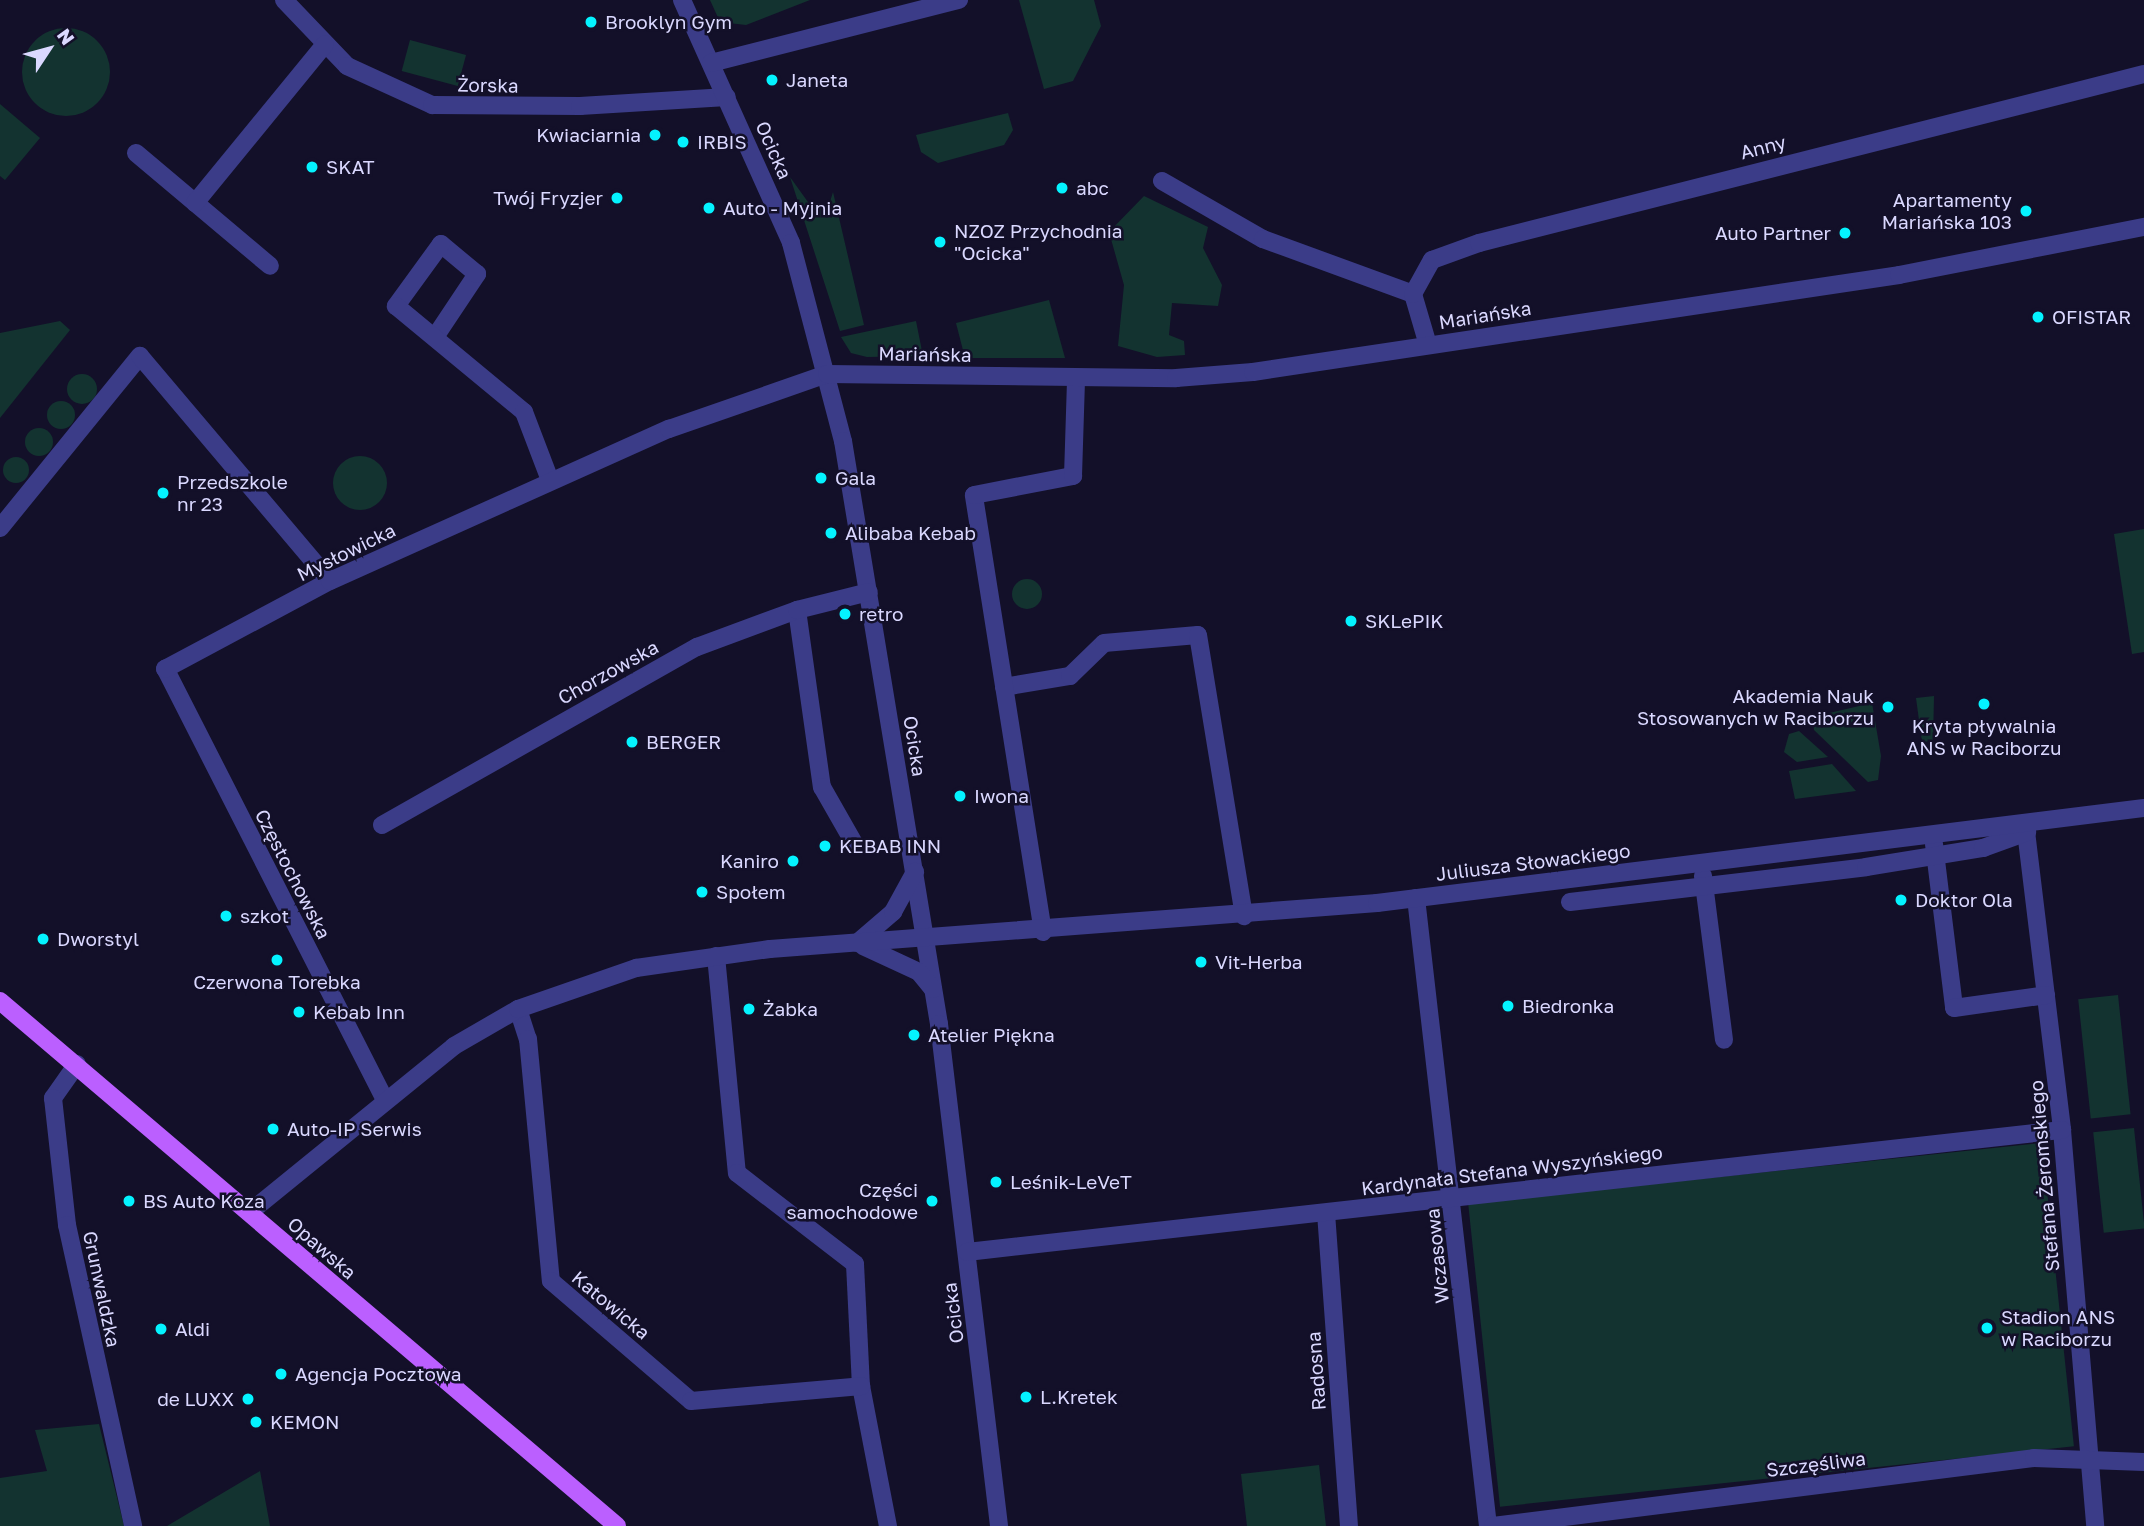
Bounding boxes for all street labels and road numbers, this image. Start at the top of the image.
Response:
street label: Żorska [457,73,519,97]
street label: Ocicka [751,117,797,183]
street label: Anny [1738,130,1788,164]
street label: Mariańska [1437,296,1533,334]
street label: Mariańska [878,342,972,366]
street label: Mysłowicka [293,518,399,586]
street label: Chorzowska [554,635,662,709]
street label: Ocicka [899,714,931,778]
street label: Częstochowska [250,805,336,943]
street label: Juliusza Słowackiego [1435,839,1631,885]
street label: Stefana Żeromskiego [2024,1079,2064,1273]
street label: Kardynała Stefana Wyszyńskiego [1360,1140,1664,1200]
street label: Wczasowa [1421,1207,1453,1305]
street label: Opawska [283,1212,361,1284]
street label: Grunwaldzka [79,1229,125,1349]
street label: Katowicka [568,1266,654,1344]
street label: Ocicka [938,1281,968,1345]
street label: Radosna [1302,1331,1330,1411]
street label: Szczęśliwa [1765,1447,1867,1481]

